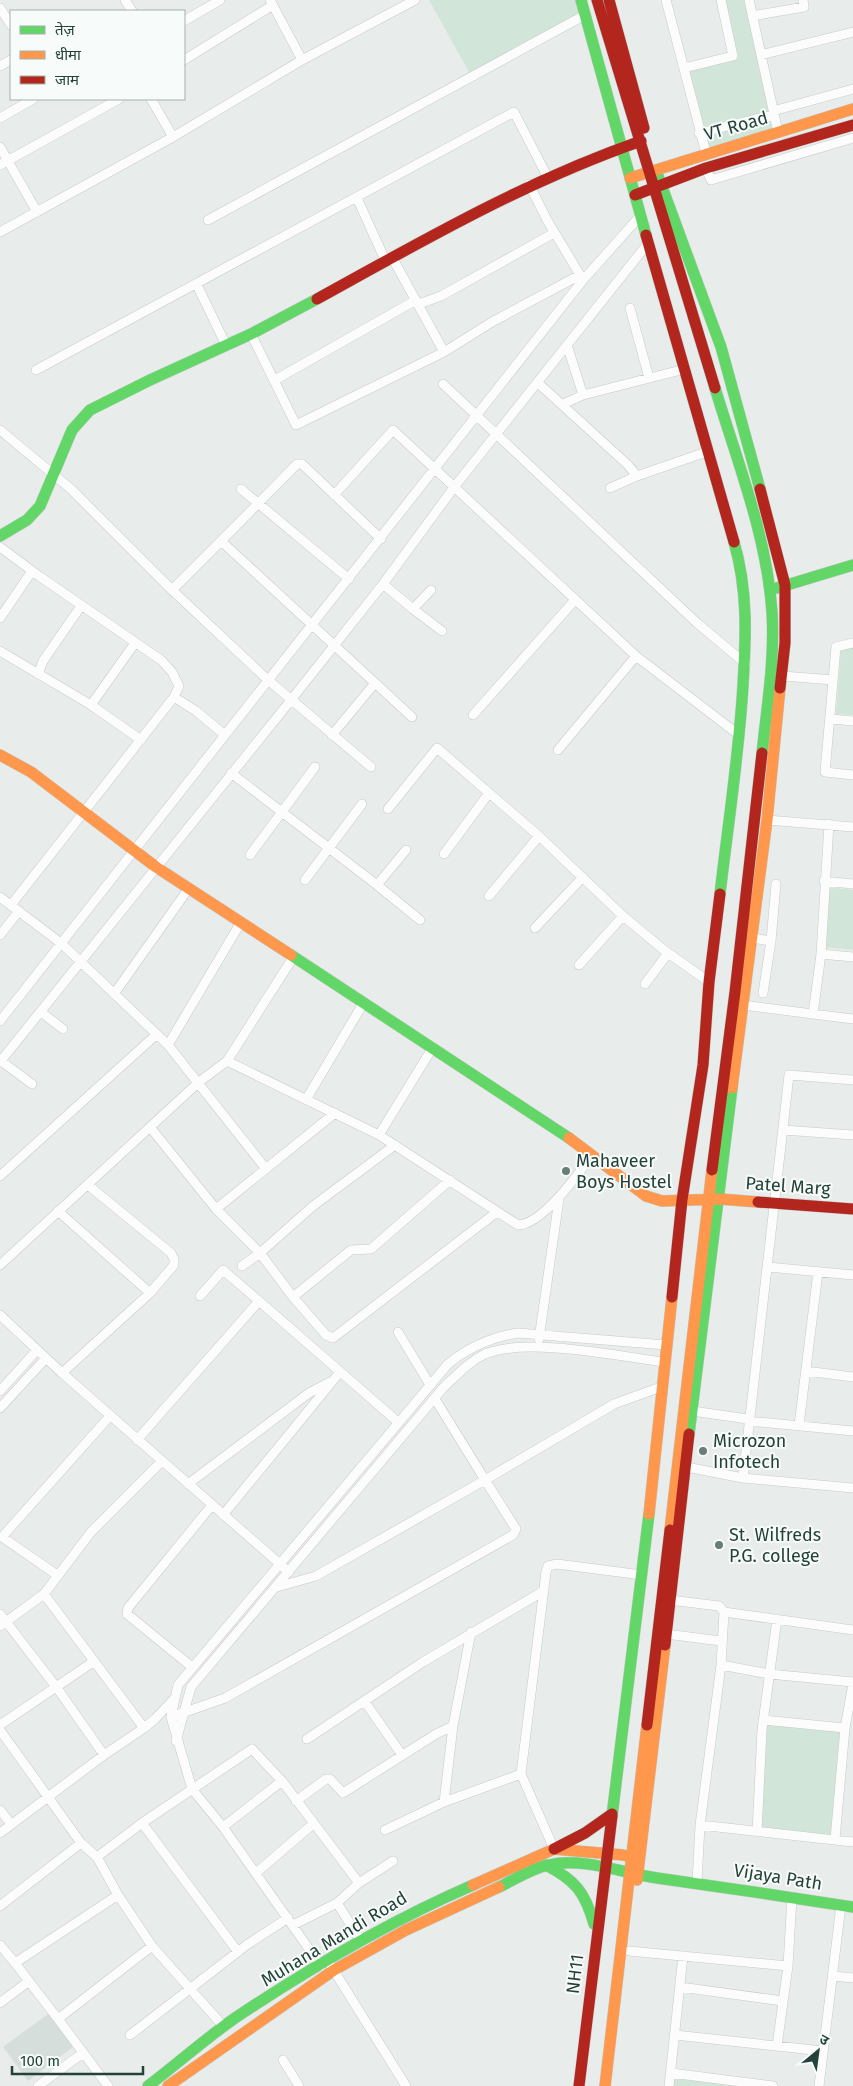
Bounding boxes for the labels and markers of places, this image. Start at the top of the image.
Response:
place label: Mahaveer Boys Hostel [576,1150,672,1193]
marker: Mahaveer Boys Hostel [560,1165,572,1177]
place label: Microzon Infotech [713,1430,786,1473]
marker: Microzon Infotech [697,1445,709,1457]
place label: St. Wilfreds P.G. college [729,1524,821,1567]
marker: St. Wilfreds P.G. college [713,1539,725,1551]

